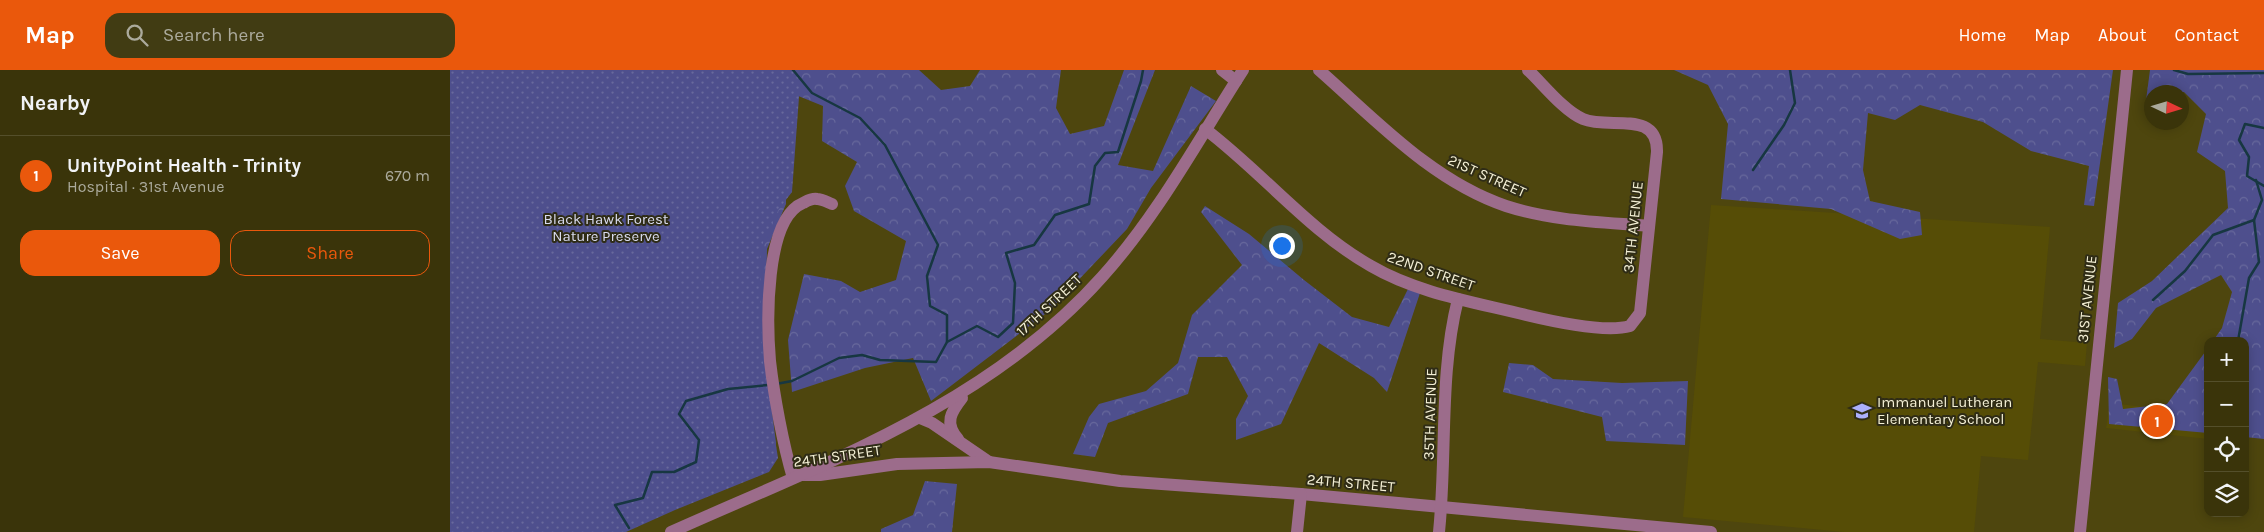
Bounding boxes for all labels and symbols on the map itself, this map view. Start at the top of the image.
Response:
north arrow [2144,85,2189,130]
street label: 21ST STREET [1445,151,1529,201]
street label: 34TH AVENUE [1619,180,1647,274]
park label: Black Hawk Forest Nature Preserve [544,210,669,245]
your location [1269,233,1295,259]
street label: 22ND STREET [1385,248,1478,295]
street label: 31ST AVENUE [2073,255,2101,343]
street label: 17TH STREET [1012,270,1086,340]
street label: 35TH AVENUE [1419,368,1441,460]
place label: Immanuel Lutheran Elementary School [1877,393,2012,428]
school or university icon: Immanuel Lutheran Elementary School [1851,400,1873,422]
pin: 1 [2141,402,2173,440]
street label: 24TH STREET [792,441,882,471]
street label: 24TH STREET [1306,470,1396,496]

